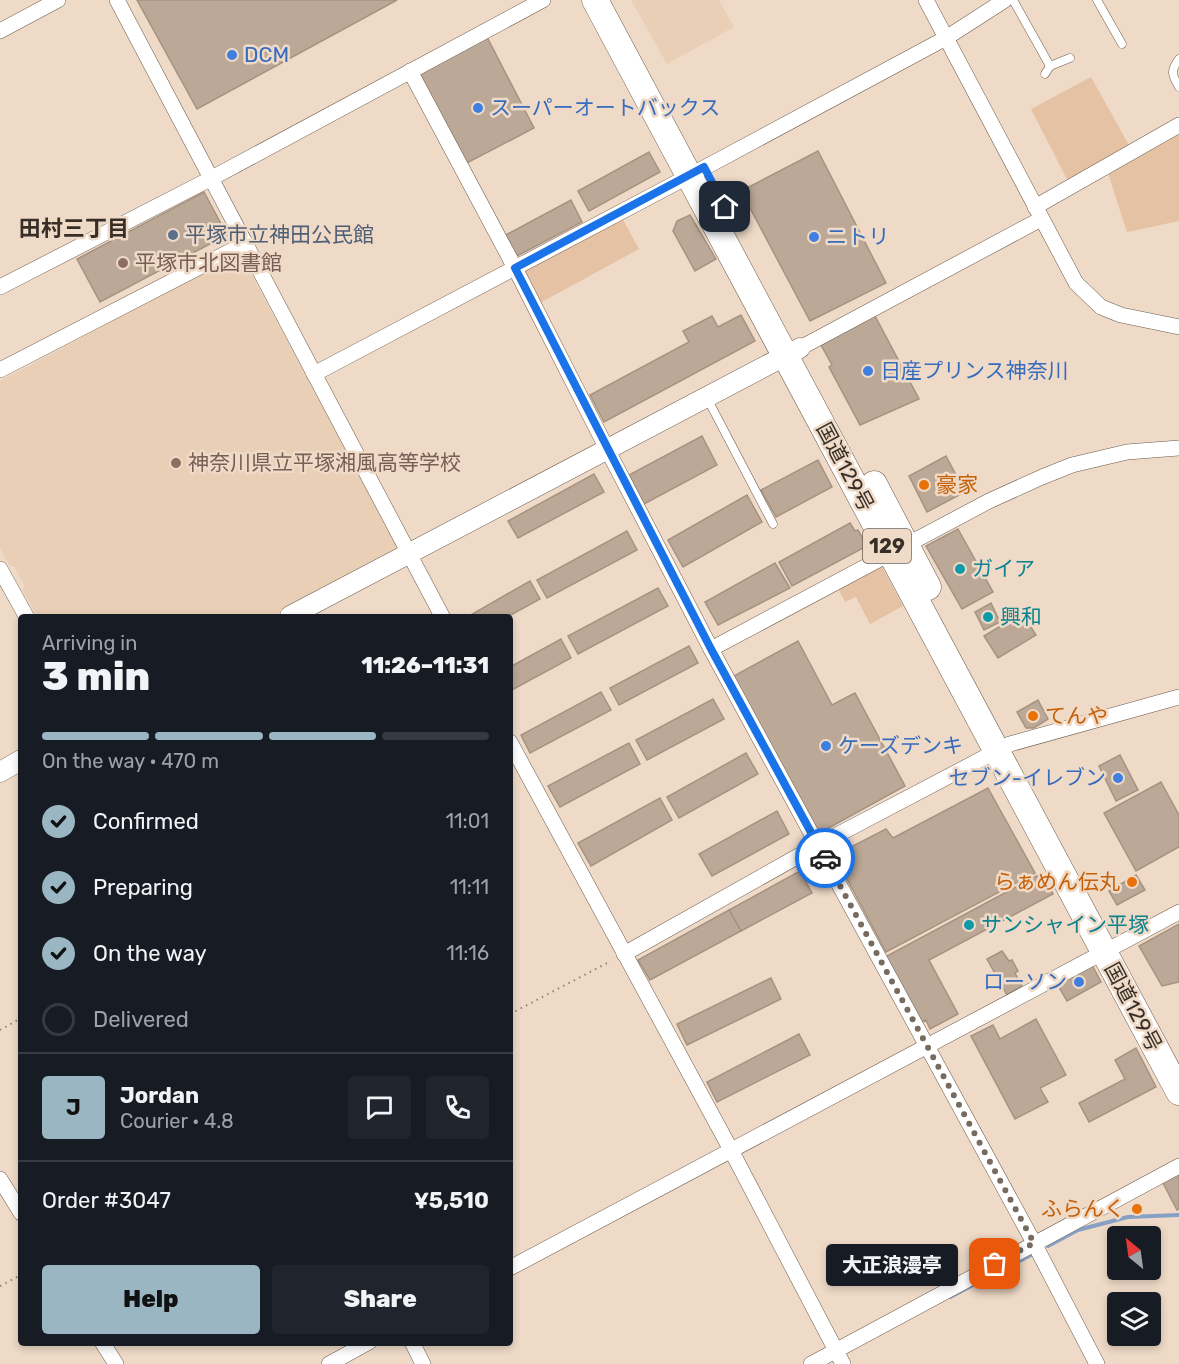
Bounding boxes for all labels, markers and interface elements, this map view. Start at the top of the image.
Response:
place label: DCM [244,42,289,67]
marker: DCM [225,48,239,62]
place label: スーパーオートバックス [490,95,720,120]
marker: スーパーオートバックス [471,101,485,115]
pin [699,181,750,232]
icon: home [708,190,741,223]
district label: 田村三丁目 [19,215,129,242]
place label: 平塚市立神田公民館 [185,222,374,247]
place label: ニトリ [826,224,889,249]
marker: 平塚市立神田公民館 [166,228,180,242]
marker: ニトリ [807,230,821,244]
place label: 平塚市北図書館 [135,250,282,275]
marker: 平塚市北図書館 [116,256,130,270]
place label: 日産プリンス神奈川 [880,358,1069,383]
marker: 日産プリンス神奈川 [861,364,875,378]
street label: 国道129号 [812,418,879,515]
place label: 神奈川県立平塚湘風高等学校 [188,450,461,475]
marker: 神奈川県立平塚湘風高等学校 [169,456,183,470]
place label: 豪家 [936,472,978,497]
marker: 豪家 [917,478,931,492]
road number: 129 [863,529,911,563]
place label: ガイア [972,556,1035,581]
marker: ガイア [953,562,967,576]
place label: 興和 [1000,604,1042,629]
marker: 興和 [981,610,995,624]
text: Arriving in [42,631,137,655]
text: 11:26–11:31 [361,652,489,679]
text: 3 min [42,654,150,700]
place label: てんや [1045,703,1108,728]
marker: てんや [1026,709,1040,723]
place label: ケーズデンキ [838,733,963,758]
marker: ケーズデンキ [819,739,833,753]
text: On the way · 470 m [42,749,219,773]
place label: セブン-イレブン [949,765,1106,790]
marker: セブン-イレブン [1111,771,1125,785]
icon: check [42,805,75,838]
text: Confirmed [93,808,199,835]
text: 11:01 [446,809,489,833]
courier [795,828,855,888]
icon: car [809,842,842,875]
place label: らぁめん伝丸 [994,869,1120,894]
icon: check [42,871,75,904]
text: Preparing [93,874,193,901]
text: 11:11 [450,875,489,899]
marker: らぁめん伝丸 [1125,875,1139,889]
place label: サンシャイン平塚 [981,912,1149,937]
marker: サンシャイン平塚 [962,918,976,932]
icon: check [42,937,75,970]
text: On the way [93,940,207,967]
text: 11:16 [446,941,489,965]
street label: 国道129号 [1100,958,1167,1055]
place label: ローソン [983,969,1067,994]
marker: ローソン [1072,975,1086,989]
text: Delivered [93,1006,189,1033]
button: chat [348,1076,411,1139]
button: phone [426,1076,489,1139]
text: Jordan [120,1082,199,1109]
text: J [66,1094,81,1121]
text: Courier · 4.8 [120,1109,234,1133]
text: Order #3047 [42,1187,171,1214]
text: ¥5,510 [414,1187,489,1214]
place label: ふらんく [1041,1196,1125,1221]
marker: ふらんく [1130,1202,1144,1216]
north arrow [1107,1226,1161,1280]
map controls [1107,1226,1161,1346]
pin [969,1238,1020,1289]
callout: 大正浪漫亭 [827,1243,959,1285]
icon: bag [978,1247,1011,1280]
text: 大正浪漫亭 [842,1253,942,1277]
button: Help [42,1265,260,1334]
button: Share [272,1265,489,1334]
button: layers [1107,1292,1161,1346]

